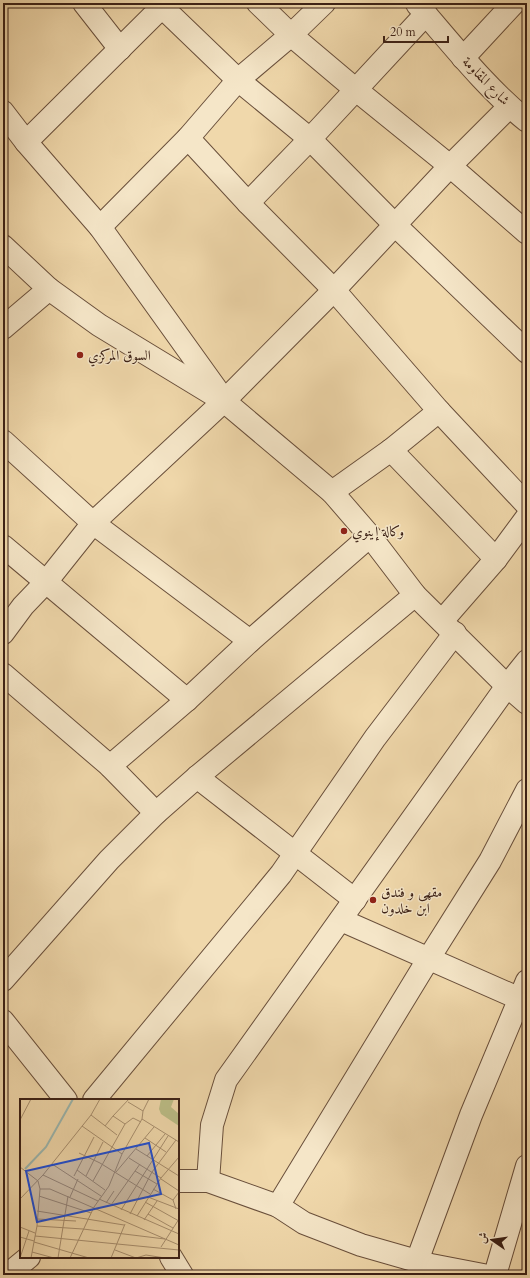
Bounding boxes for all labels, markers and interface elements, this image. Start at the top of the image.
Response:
scale bar [384,18,448,44]
text: 20 m [390,24,417,40]
street label: شارع المقاومة [457,52,514,111]
place label: السوق المركزي [88,346,151,367]
marker: السوق المركزي [75,350,85,360]
place label: وكالة إينوي [352,522,404,543]
marker: وكالة إينوي [339,526,349,536]
place label: مقهى و فندق ابن خلدون [381,883,442,918]
marker: مقهى و فندق ابن خلدون [368,895,378,905]
inset map [20,1099,179,1258]
north arrow [472,1220,512,1260]
text: ش [474,1231,491,1245]

